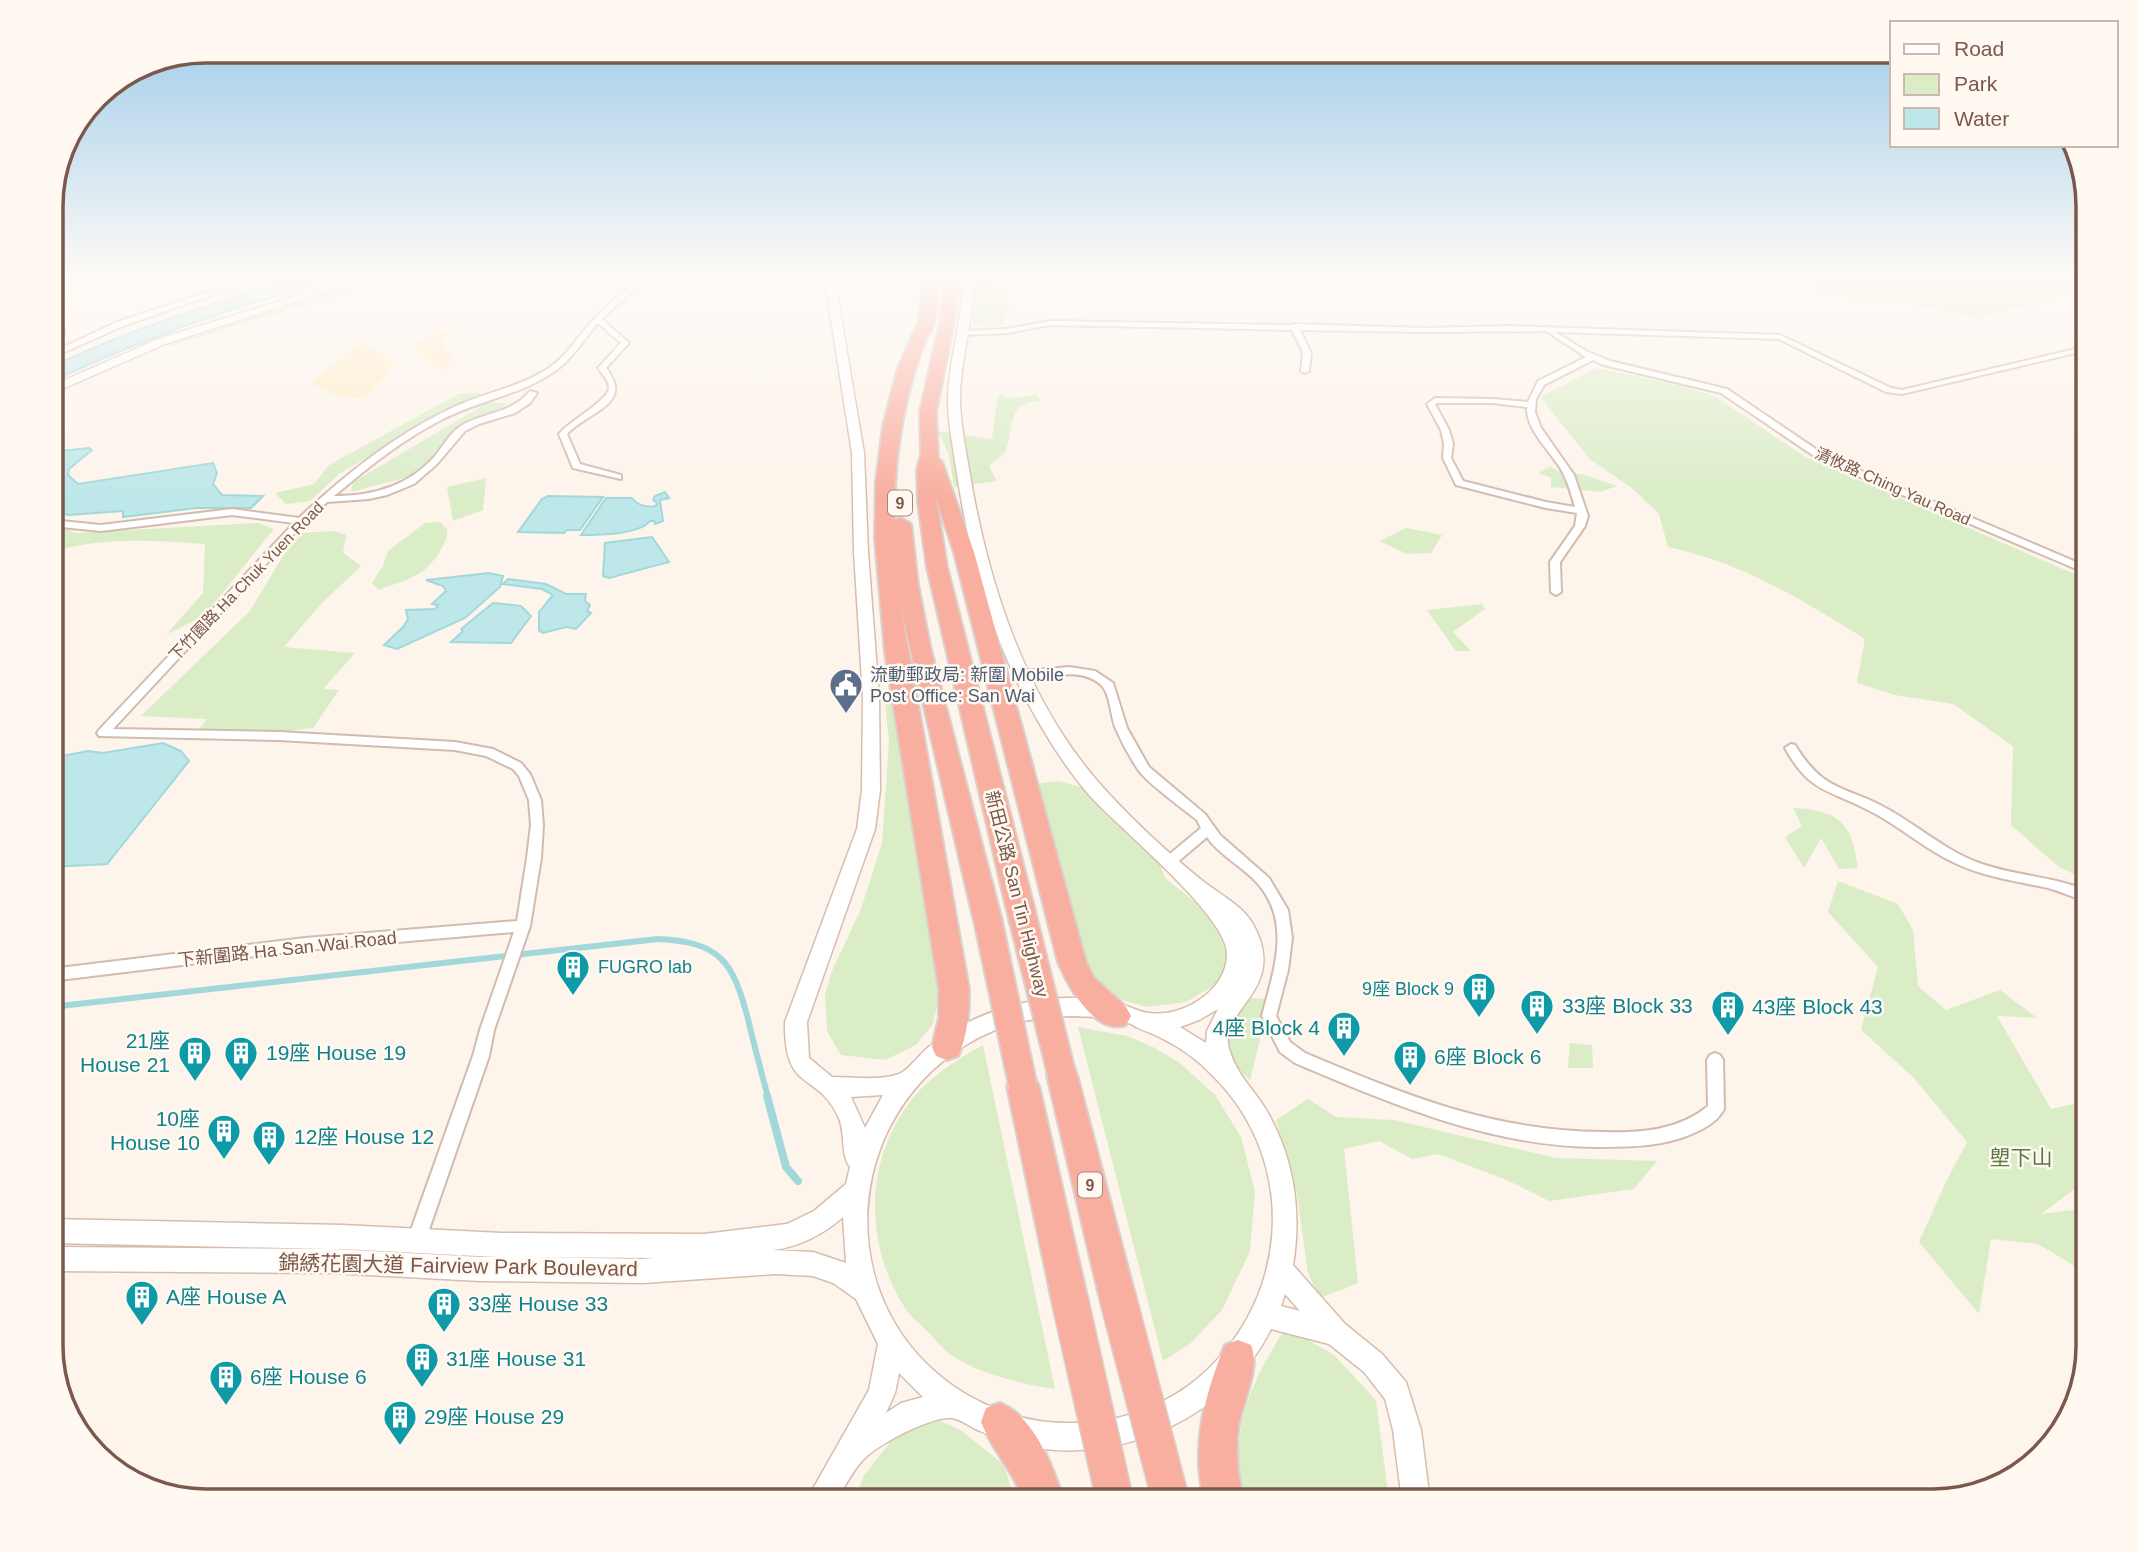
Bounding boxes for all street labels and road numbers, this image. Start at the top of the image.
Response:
street label: 清攸路 Ching Yau Road [1812,444,1973,528]
road number: 9 [888,490,912,516]
street label: 下竹園路 Ha Chuk Yuen Road [166,498,327,664]
street label: 新田公路 San Tin Highway [982,789,1052,999]
street label: 下新圍路 Ha San Wai Road [176,928,398,970]
road number: 9 [1078,1172,1102,1198]
street label: 錦綉花園大道 Fairview Park Boulevard [278,1251,638,1280]

